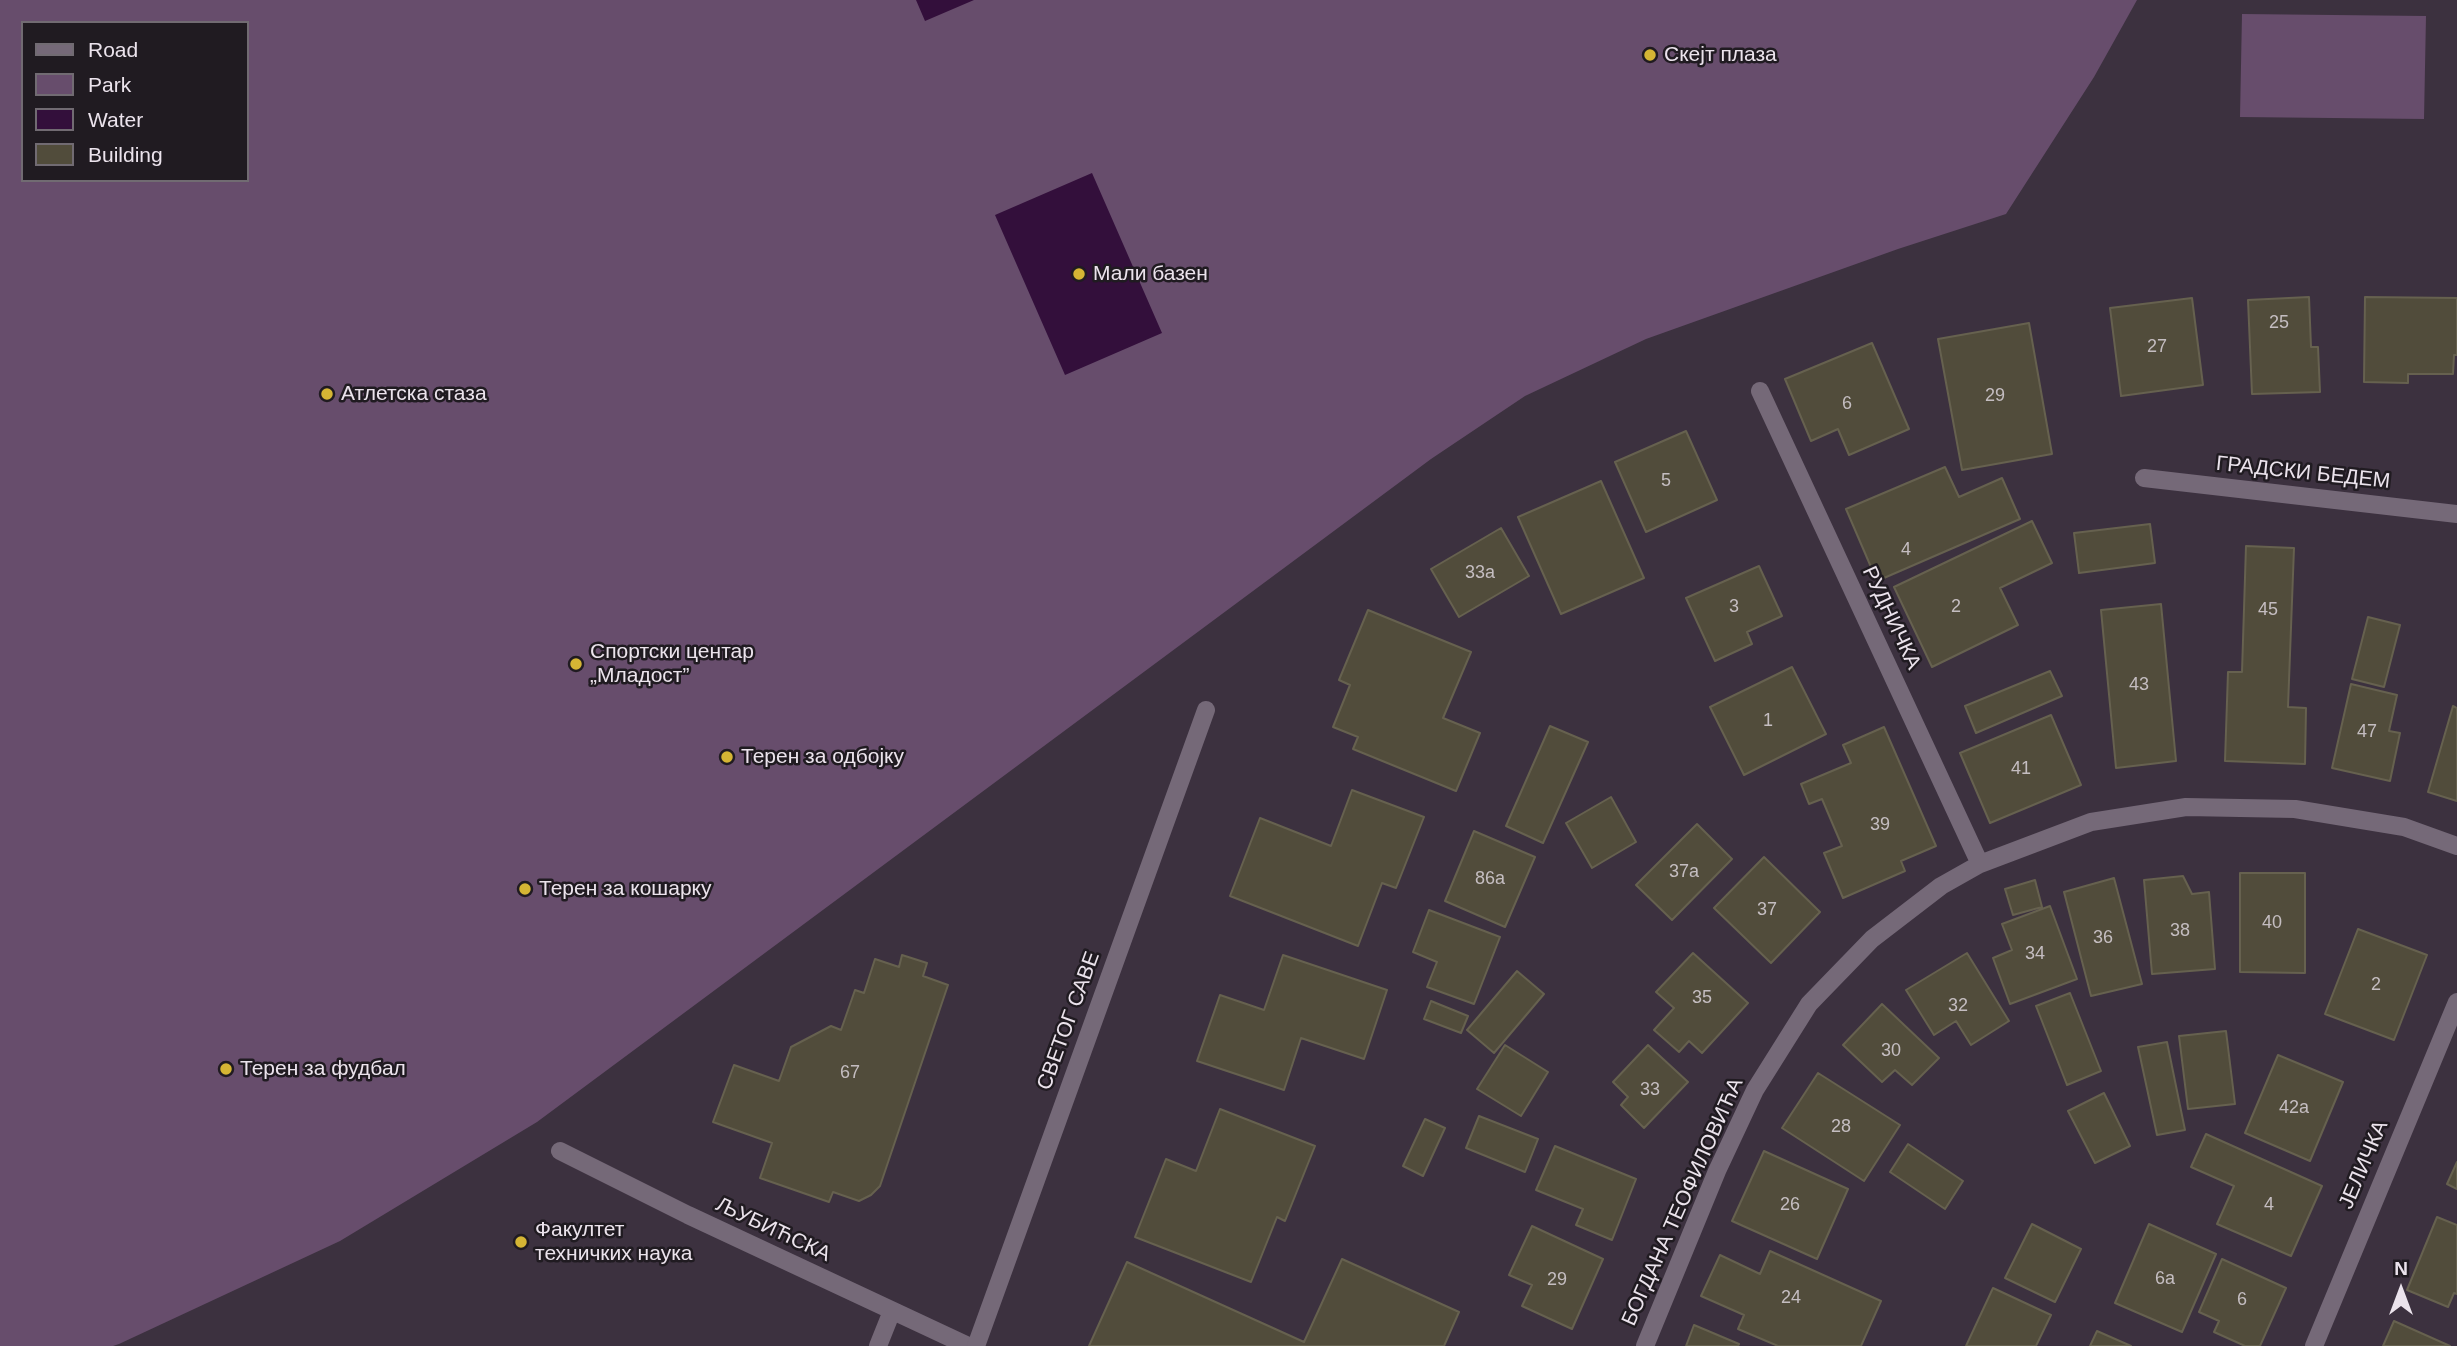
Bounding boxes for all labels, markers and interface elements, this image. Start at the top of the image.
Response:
legend [21,21,248,182]
text: Road [88,38,138,61]
place label: Скејт плаза [1664,42,1777,68]
marker: Скејт плаза [1642,47,1658,63]
text: Park [88,73,131,96]
text: Water [88,108,143,131]
text: Building [88,143,163,166]
place label: Мали базен [1093,261,1208,287]
marker: Мали базен [1071,266,1087,282]
house number: 25 [2269,312,2289,334]
house number: 27 [2147,336,2167,358]
place label: Атлетска стаза [341,381,487,407]
house number: 29 [1985,385,2005,407]
marker: Атлетска стаза [319,386,335,402]
house number: 6 [1842,393,1852,415]
street label: ГРАДСКИ БЕДЕМ [2215,451,2391,495]
house number: 5 [1661,470,1671,492]
house number: 4 [1901,539,1911,561]
house number: 33a [1465,562,1495,584]
street label: РУДНИЧКА [1856,563,1926,673]
house number: 3 [1729,596,1739,618]
house number: 2 [1951,596,1961,618]
house number: 45 [2258,599,2278,621]
place label: Спортски центар „Младост” [590,639,754,689]
marker: Спортски центар „Младост” [568,656,584,672]
house number: 43 [2129,674,2149,696]
house number: 1 [1763,710,1773,732]
house number: 47 [2357,721,2377,743]
place label: Терен за одбојку [741,744,904,770]
marker: Терен за одбојку [719,749,735,765]
house number: 41 [2011,758,2031,780]
house number: 39 [1870,814,1890,836]
house number: 37a [1669,861,1699,883]
house number: 86a [1475,868,1505,890]
place label: Терен за кошарку [539,876,711,902]
marker: Терен за кошарку [517,881,533,897]
house number: 37 [1757,899,1777,921]
house number: 40 [2262,912,2282,934]
house number: 38 [2170,920,2190,942]
house number: 36 [2093,927,2113,949]
house number: 34 [2025,943,2045,965]
street label: СВЕТОГ САВЕ [1032,948,1106,1094]
house number: 2 [2371,974,2381,996]
house number: 35 [1692,987,1712,1009]
house number: 32 [1948,995,1968,1017]
house number: 30 [1881,1040,1901,1062]
place label: Терен за фудбал [240,1056,406,1082]
marker: Терен за фудбал [218,1061,234,1077]
house number: 67 [840,1062,860,1084]
street label: БОГДАНА ТЕОФИЛОВИЋА [1617,1074,1749,1330]
house number: 33 [1640,1079,1660,1101]
house number: 42a [2279,1097,2309,1119]
house number: 28 [1831,1116,1851,1138]
street label: ЈЕЛИЧКА [2334,1117,2394,1213]
street label: ЉУБИЋСКА [712,1192,834,1268]
house number: 26 [1780,1194,1800,1216]
house number: 4 [2264,1194,2274,1216]
place label: Факултет техничких наука [535,1217,692,1267]
marker: Факултет техничких наука [513,1234,529,1250]
north arrow [2366,1255,2436,1325]
text: N [2394,1258,2408,1279]
house number: 6a [2155,1268,2175,1290]
house number: 29 [1547,1269,1567,1291]
house number: 24 [1781,1287,1801,1309]
house number: 6 [2237,1289,2247,1311]

